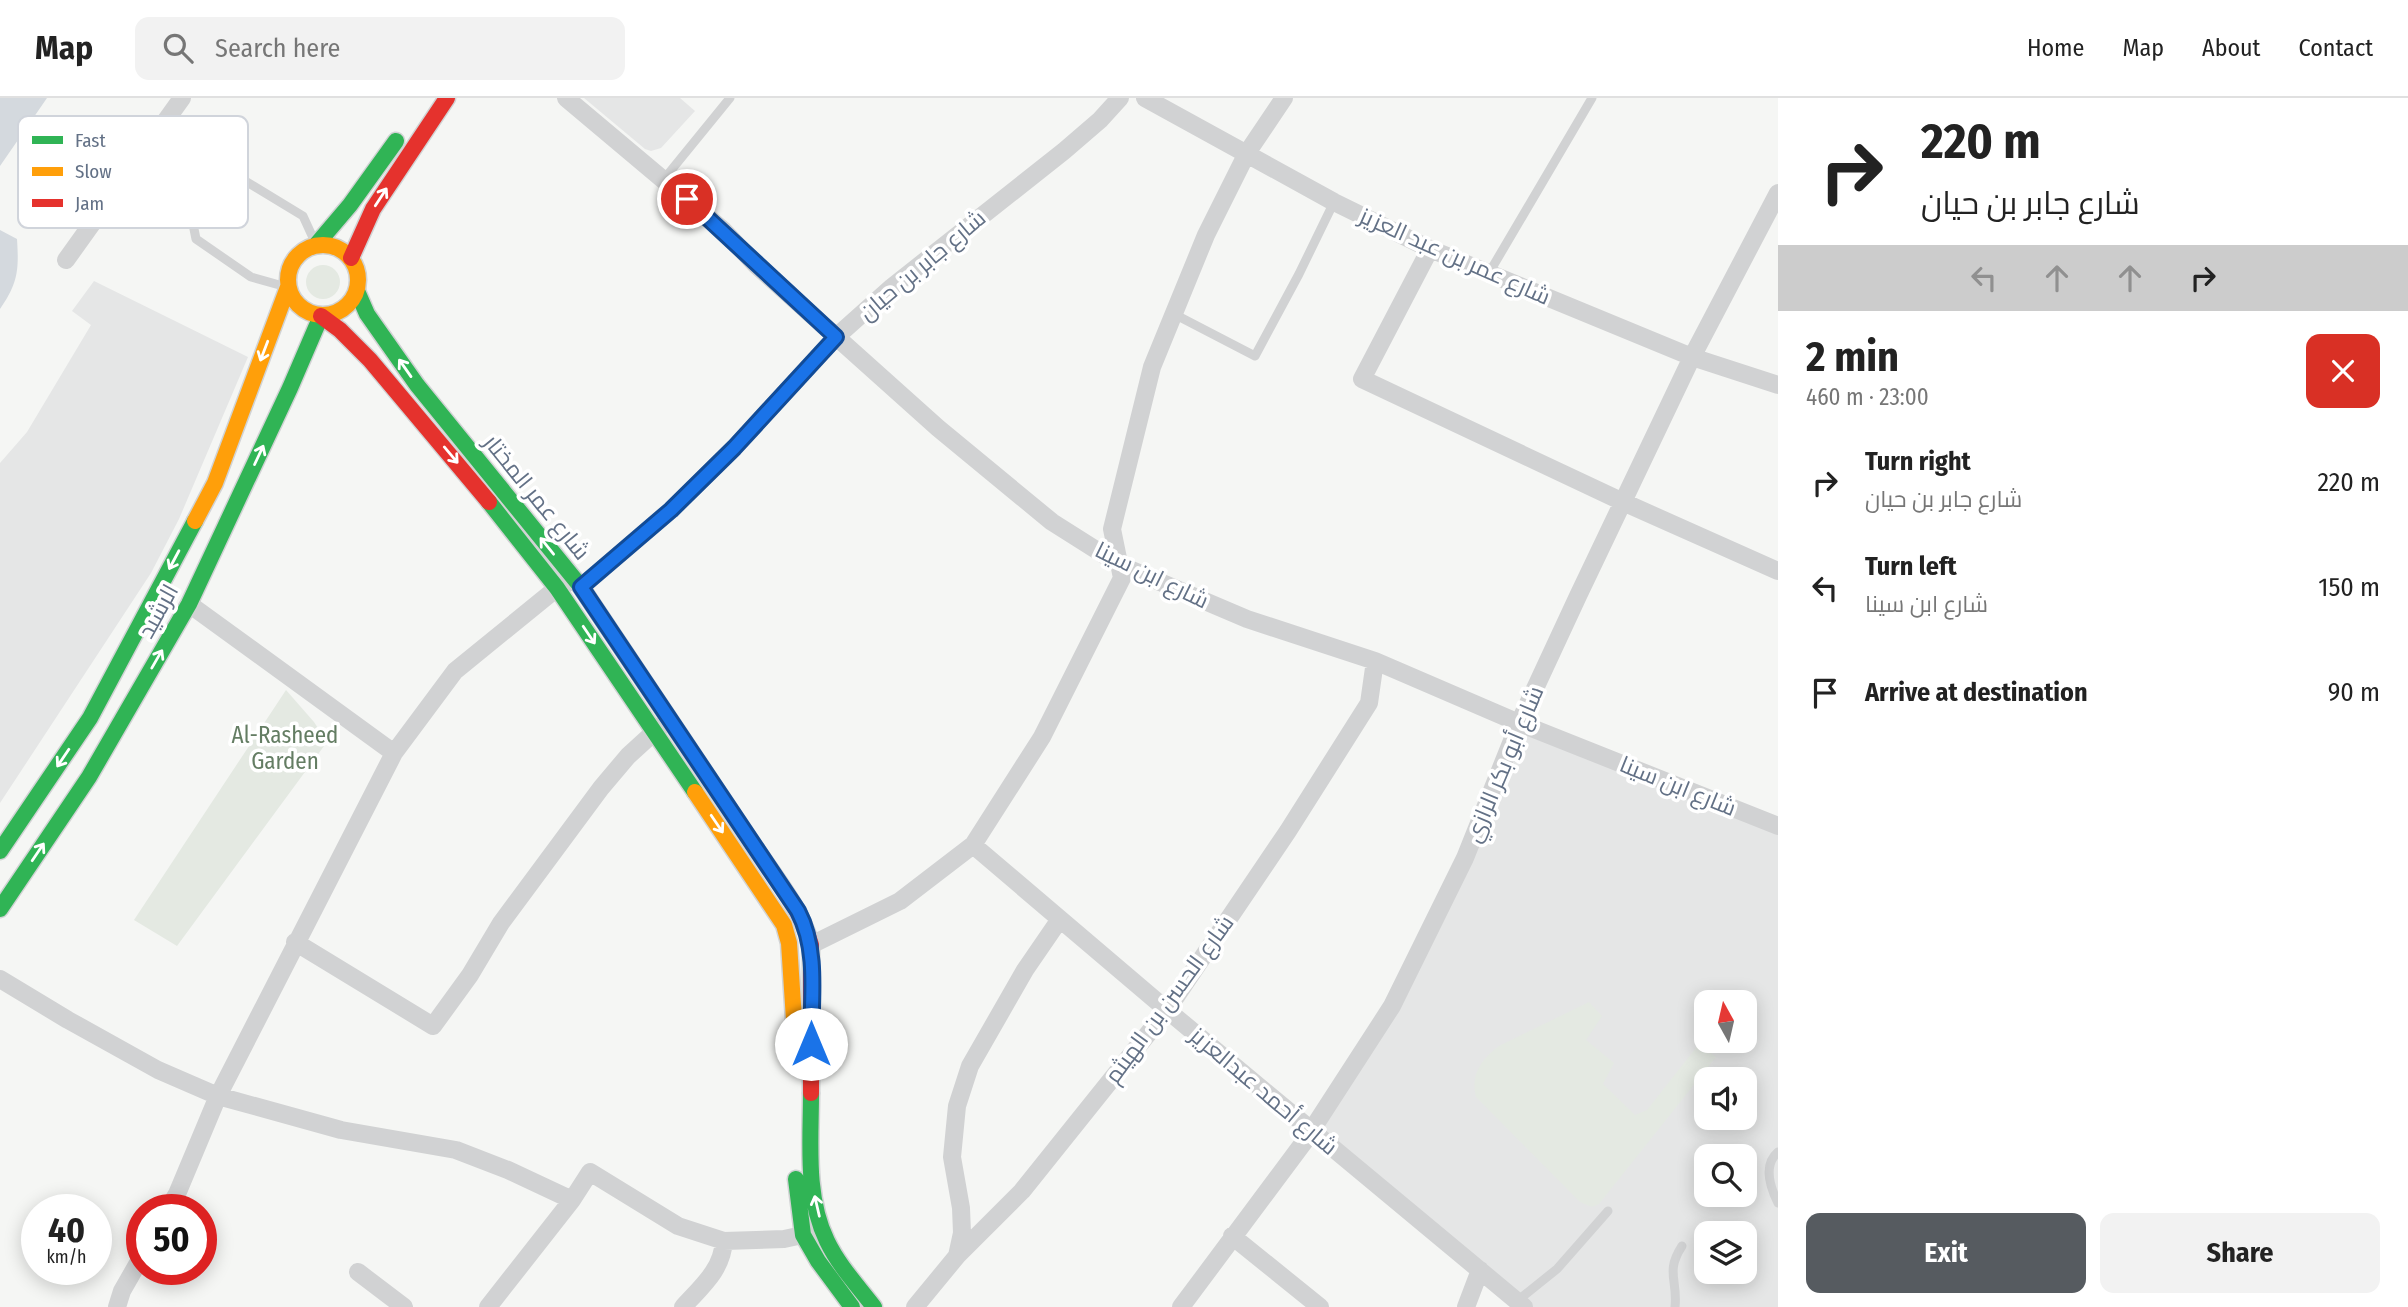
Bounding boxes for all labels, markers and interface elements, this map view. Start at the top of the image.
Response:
search box [135,17,625,80]
text: Map [35,28,93,68]
icon: search [159,29,197,67]
text: Search here [215,33,340,64]
text: Home [2027,34,2084,62]
text: Map [2122,34,2164,62]
text: About [2202,34,2260,62]
text: Contact [2298,34,2373,62]
text: 220 m [1921,112,2041,171]
legend [18,116,248,228]
icon: right [1806,126,1897,217]
text: Fast [75,129,106,152]
text: Slow [75,160,112,183]
pin [657,169,717,229]
icon: arrive [668,180,706,218]
text: شارع جابر بن حيان [1921,184,2140,222]
one-way arrow [374,188,388,207]
text: Jam [75,192,104,215]
street label: شارع عمر بن عبد العزيز [1353,200,1555,313]
street label: شارع جابر بن حيان [853,204,993,328]
icon: left [1965,259,2003,297]
icon: ahead [2038,259,2076,297]
icon: ahead [2111,259,2149,297]
icon: right [2184,259,2222,297]
text: 2 min [1806,332,1899,382]
button: close [2306,334,2380,408]
one-way arrow [257,340,269,362]
one-way arrow [398,359,412,378]
text: 460 m · 23:00 [1806,383,1929,411]
street label: شارع عمر المختار [475,427,596,566]
one-way arrow [253,445,266,466]
one-way arrow [443,445,459,463]
text: Turn right [1865,446,1971,477]
icon: right [1806,464,1844,502]
text: 220 m [2317,467,2380,498]
text: شارع جابر بن حيان [1865,485,2022,513]
street label: شارع ابن سينا [1090,535,1213,616]
one-way arrow [539,537,555,555]
one-way arrow [167,549,181,569]
text: Turn left [1865,551,1957,582]
icon: left [1806,569,1844,607]
text: 150 m [2318,572,2380,603]
street label: الرشيد [132,579,184,643]
text: شارع ابن سينا [1865,590,1988,618]
one-way arrow [582,625,597,644]
one-way arrow [150,649,164,669]
icon: arrive [1806,674,1844,712]
text: Arrive at destination [1865,677,2088,708]
text: 90 m [2328,677,2380,708]
street label: شارع أبو بكر الرازي [1458,681,1553,848]
park label: Al-Rasheed Garden [232,721,338,775]
one-way arrow [56,748,70,767]
street label: شارع ابن سينا [1615,750,1740,824]
one-way arrow [710,813,724,833]
one-way arrow [31,843,45,862]
street label: شارع الحسن بن الهيثم [1099,909,1241,1090]
north arrow [1694,990,1757,1054]
map controls [1694,990,1757,1284]
position arrow [774,1007,848,1081]
street label: شارع أحمد عبدالعزيز [1182,1019,1344,1162]
button: sound [1694,1067,1757,1130]
button: search [1694,1144,1757,1207]
speed limit sign: 50 [126,1194,217,1285]
one-way arrow [809,1195,823,1218]
text: 40 [48,1209,85,1251]
button: Exit [1806,1213,2086,1293]
button: Share [2100,1213,2380,1293]
button: layers [1694,1221,1757,1284]
text: km/h [46,1246,87,1268]

